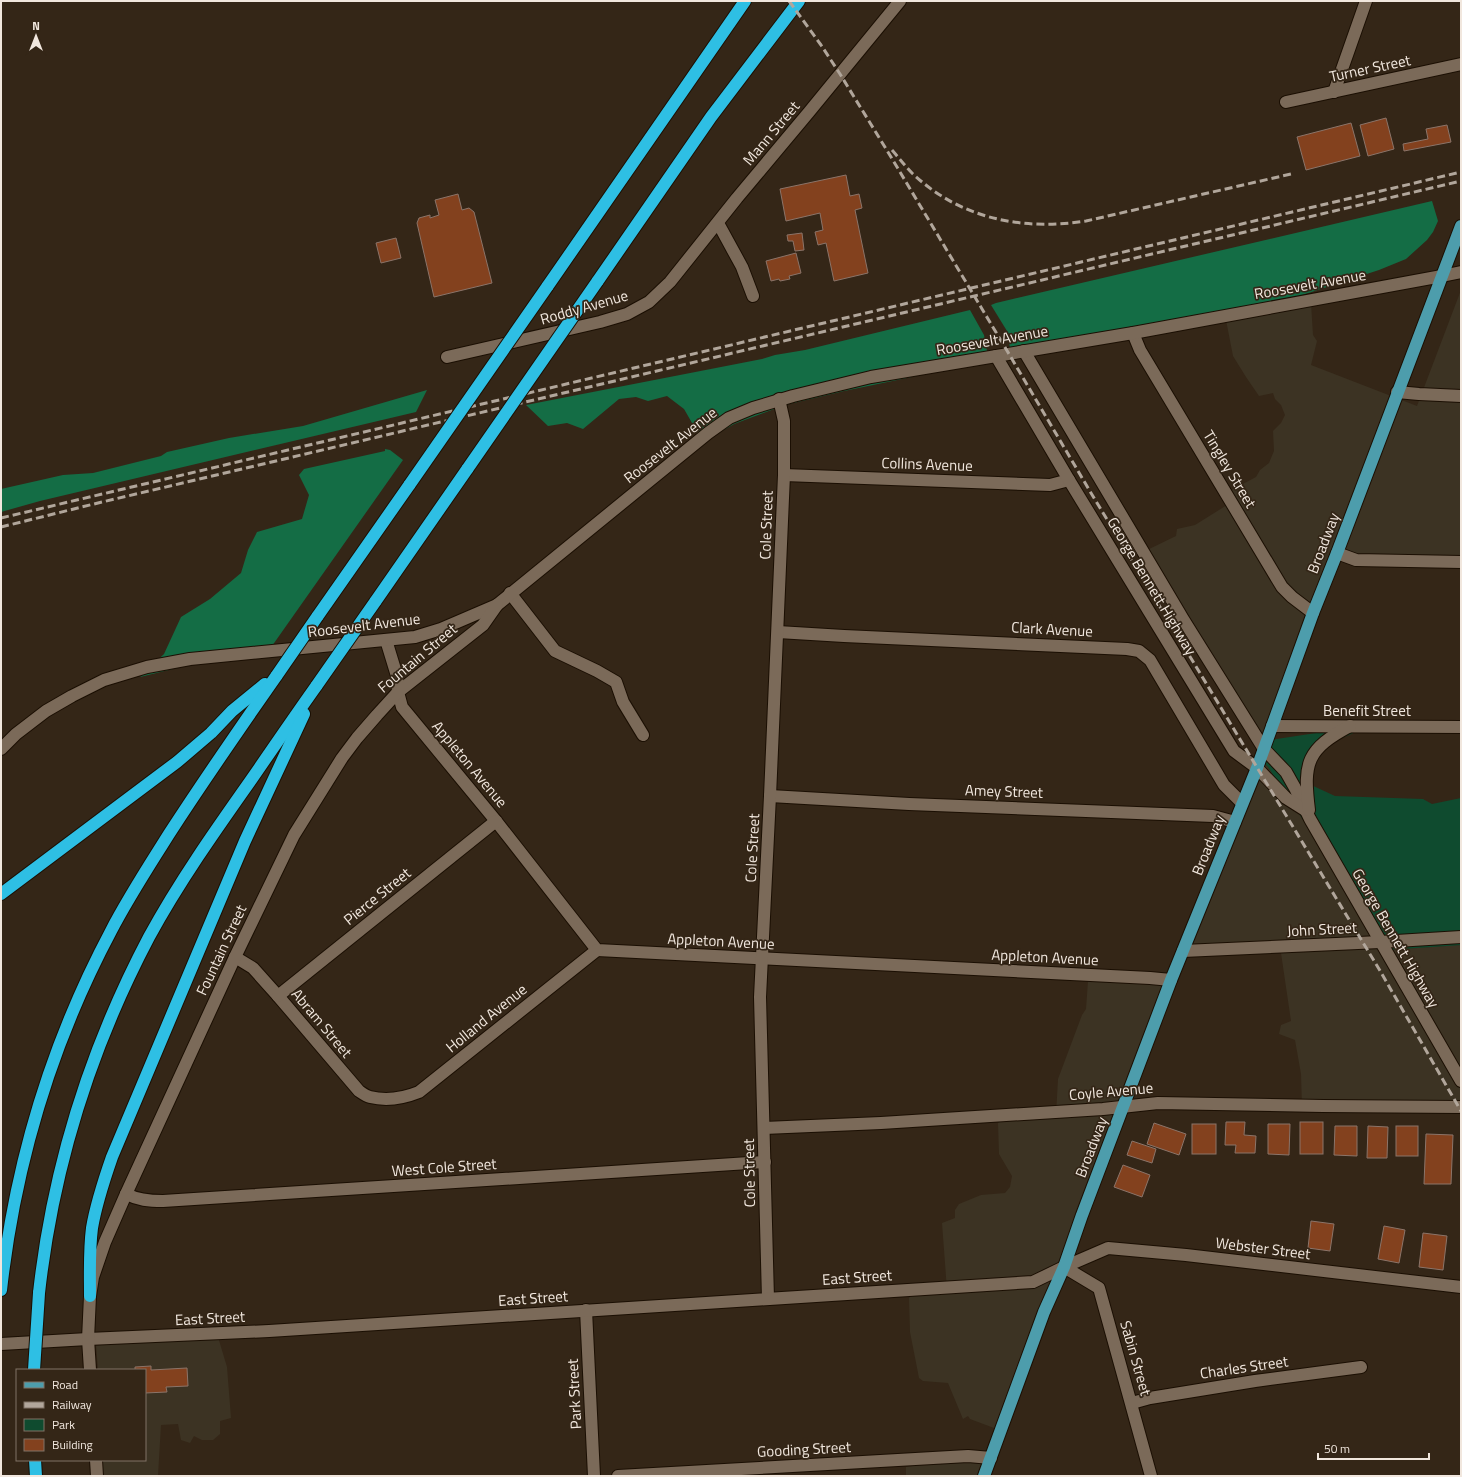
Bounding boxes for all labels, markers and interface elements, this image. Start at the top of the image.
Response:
north arrow [16,16,56,56]
text: N [32,18,40,34]
street label: Turner Street [1327,48,1413,88]
street label: Mann Street [737,95,805,170]
street label: Roosevelt Avenue [1252,263,1368,305]
street label: Roddy Avenue [537,283,631,331]
street label: Roosevelt Avenue [934,319,1050,361]
street label: Roosevelt Avenue [618,401,722,489]
street label: Tingley Street [1198,426,1263,513]
street label: Collins Avenue [881,451,973,477]
street label: Cole Street [753,489,779,560]
street label: Broadway [1301,509,1345,577]
street label: George Bennett Highway [1101,512,1203,660]
street label: Roosevelt Avenue [307,607,421,643]
street label: Clark Avenue [1011,615,1093,643]
street label: Fountain Street [372,617,462,698]
street label: Benefit Street [1323,699,1412,722]
street label: Appleton Avenue [427,716,513,812]
street label: Amey Street [965,778,1044,804]
street label: Broadway [1185,811,1231,879]
street label: Cole Street [739,812,765,883]
street label: Pierce Street [338,861,416,930]
street label: George Bennett Highway [1347,864,1445,1012]
street label: Fountain Street [190,900,252,999]
street label: John Street [1286,916,1358,942]
street label: Appleton Avenue [667,927,775,955]
street label: Appleton Avenue [991,943,1099,971]
street label: Holland Avenue [440,978,532,1058]
street label: Abram Street [286,983,358,1063]
street label: Coyle Avenue [1068,1076,1154,1106]
street label: Broadway [1069,1113,1113,1181]
street label: Cole Street [737,1138,761,1208]
street label: West Cole Street [391,1152,498,1182]
street label: Webster Street [1214,1231,1312,1265]
street label: East Street [821,1263,893,1291]
street label: East Street [497,1284,569,1312]
street label: East Street [174,1305,246,1331]
street label: Sabin Street [1114,1318,1158,1399]
street label: Charles Street [1198,1349,1290,1385]
street label: Park Street [561,1357,587,1430]
legend [16,1369,146,1461]
text: Road [52,1375,78,1394]
text: Railway [52,1395,92,1414]
text: Park [52,1415,75,1434]
text: Building [52,1435,93,1454]
street label: Gooding Street [756,1435,852,1463]
scale bar [1318,1435,1429,1461]
text: 50 m [1324,1439,1350,1458]

